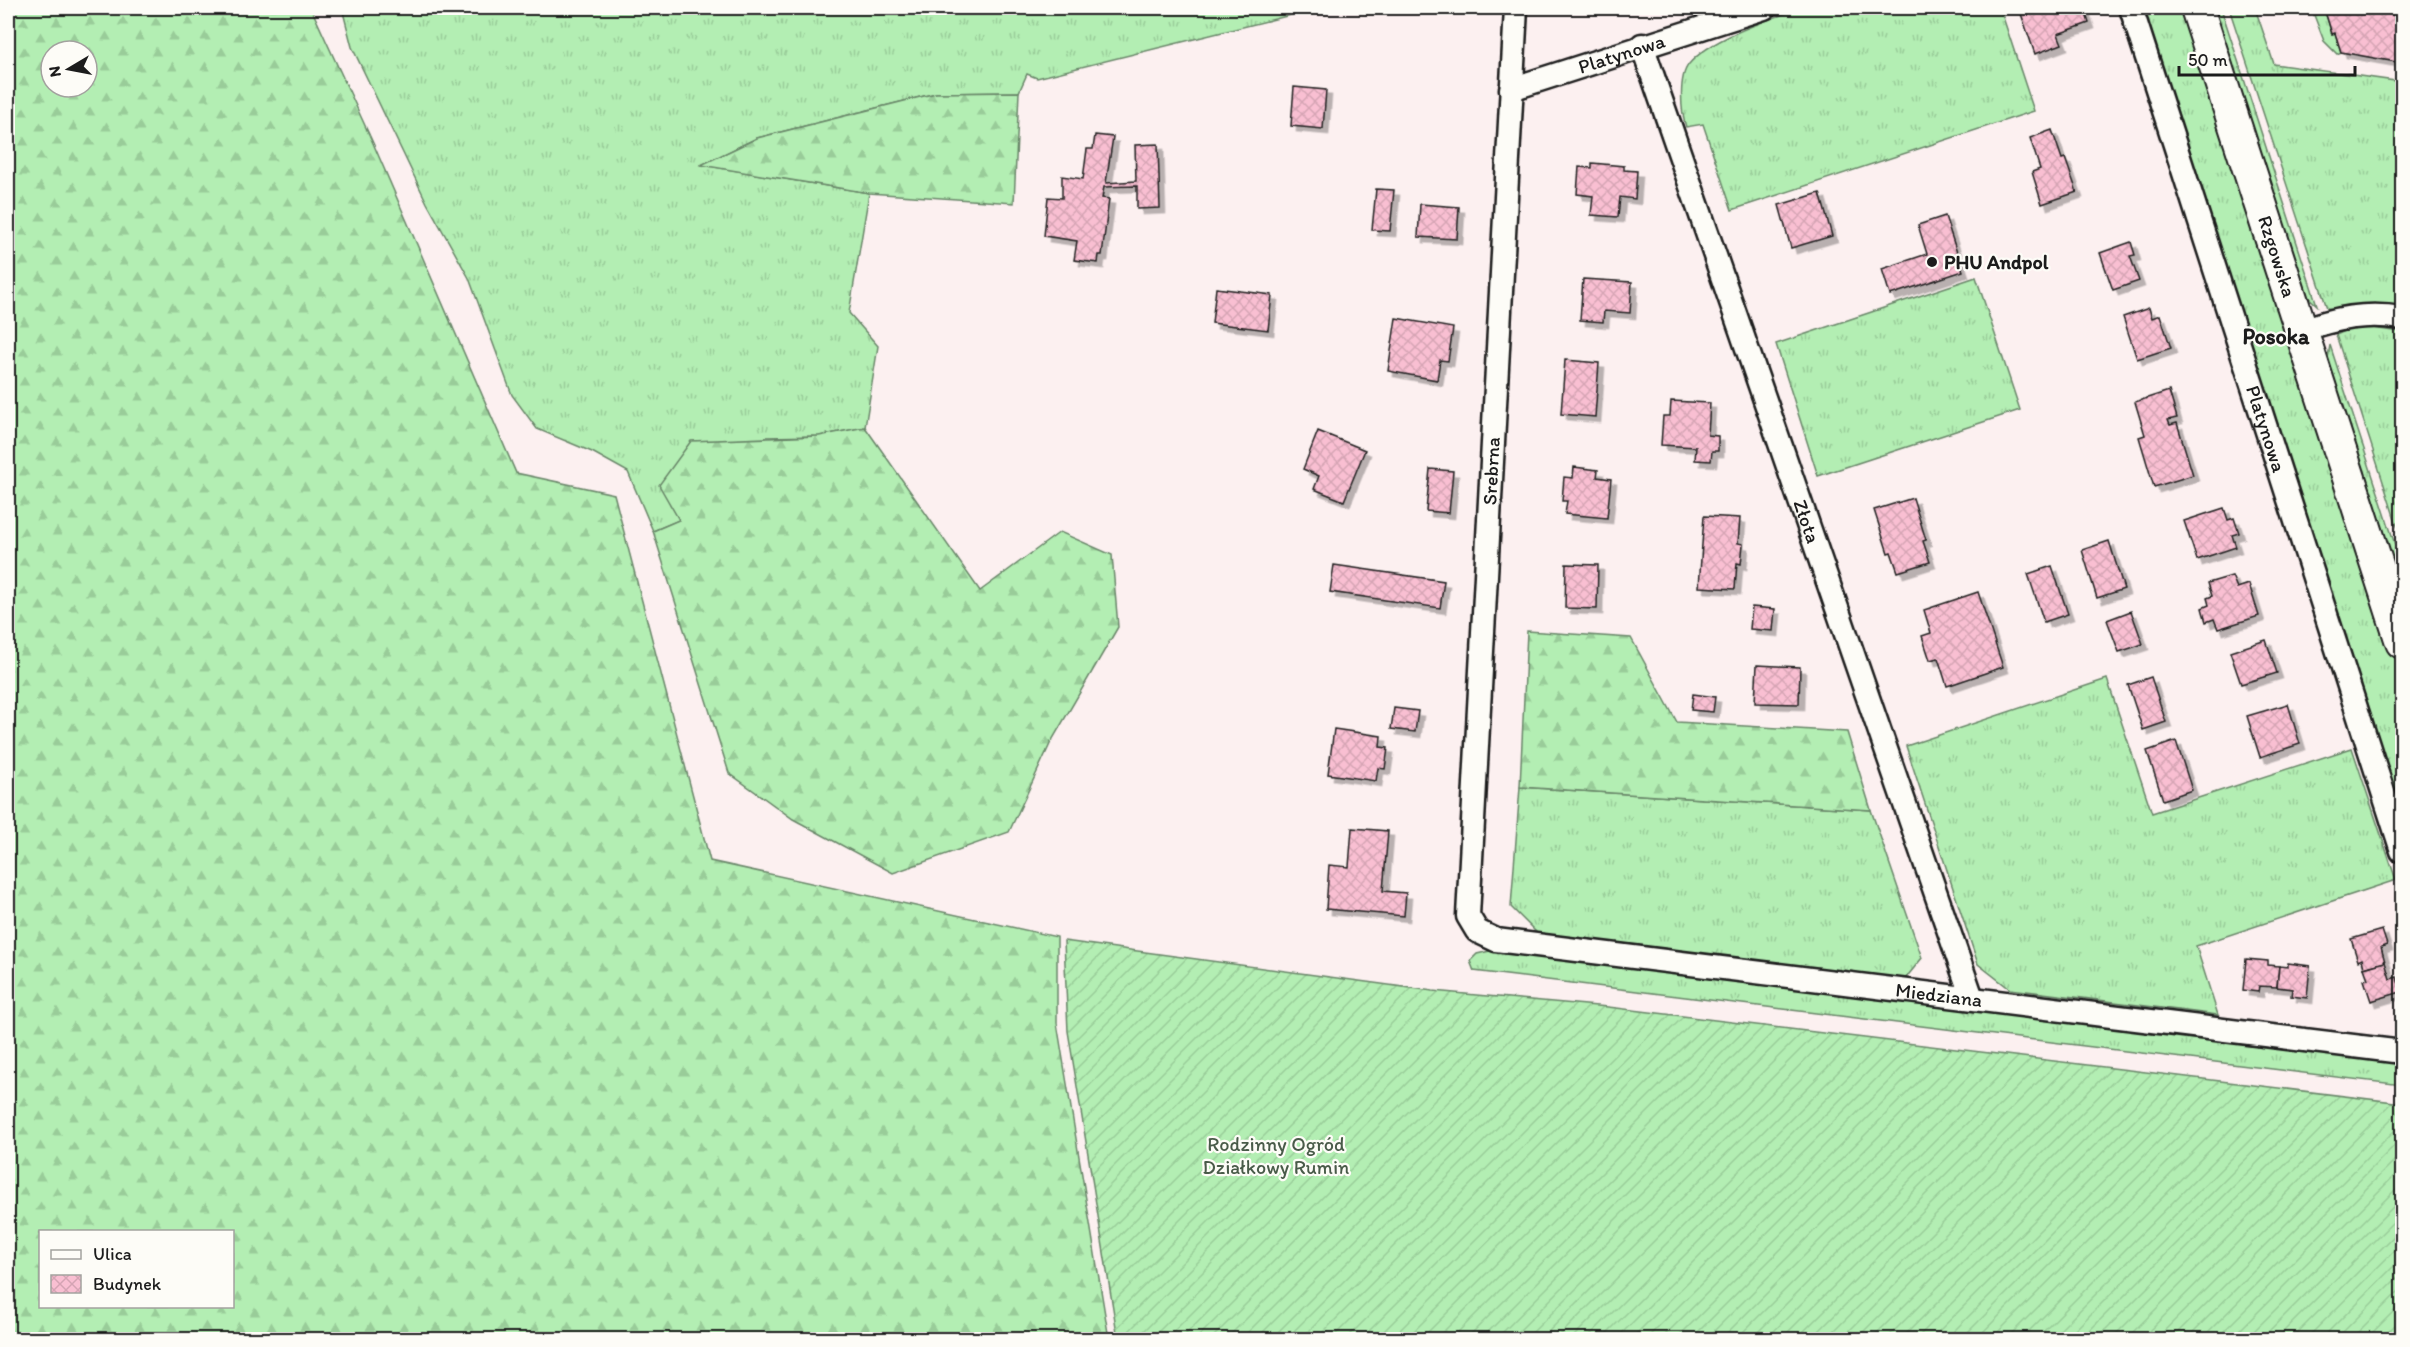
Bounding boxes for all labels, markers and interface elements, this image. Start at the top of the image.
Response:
street label: Platynowa [1575,28,1669,79]
north arrow [39,39,99,99]
scale bar [2179,39,2354,77]
text: 50 m [2188,49,2228,71]
text: N [44,65,65,78]
street label: Rzgowska [2253,213,2302,300]
place label: PHU Andpol [1944,250,2049,275]
marker: PHU Andpol [1925,255,1939,269]
district label: Posoka [2243,323,2310,350]
street label: Platynowa [2241,382,2292,476]
street label: Srebrna [1477,436,1505,506]
street label: Złota [1788,496,1826,546]
street label: Miedziana [1894,977,1984,1012]
park label: Rodzinny Ogród Działkowy Rumin [1203,1132,1349,1179]
legend [39,1230,234,1308]
text: Ulica [93,1243,132,1265]
text: Budynek [93,1273,162,1295]

